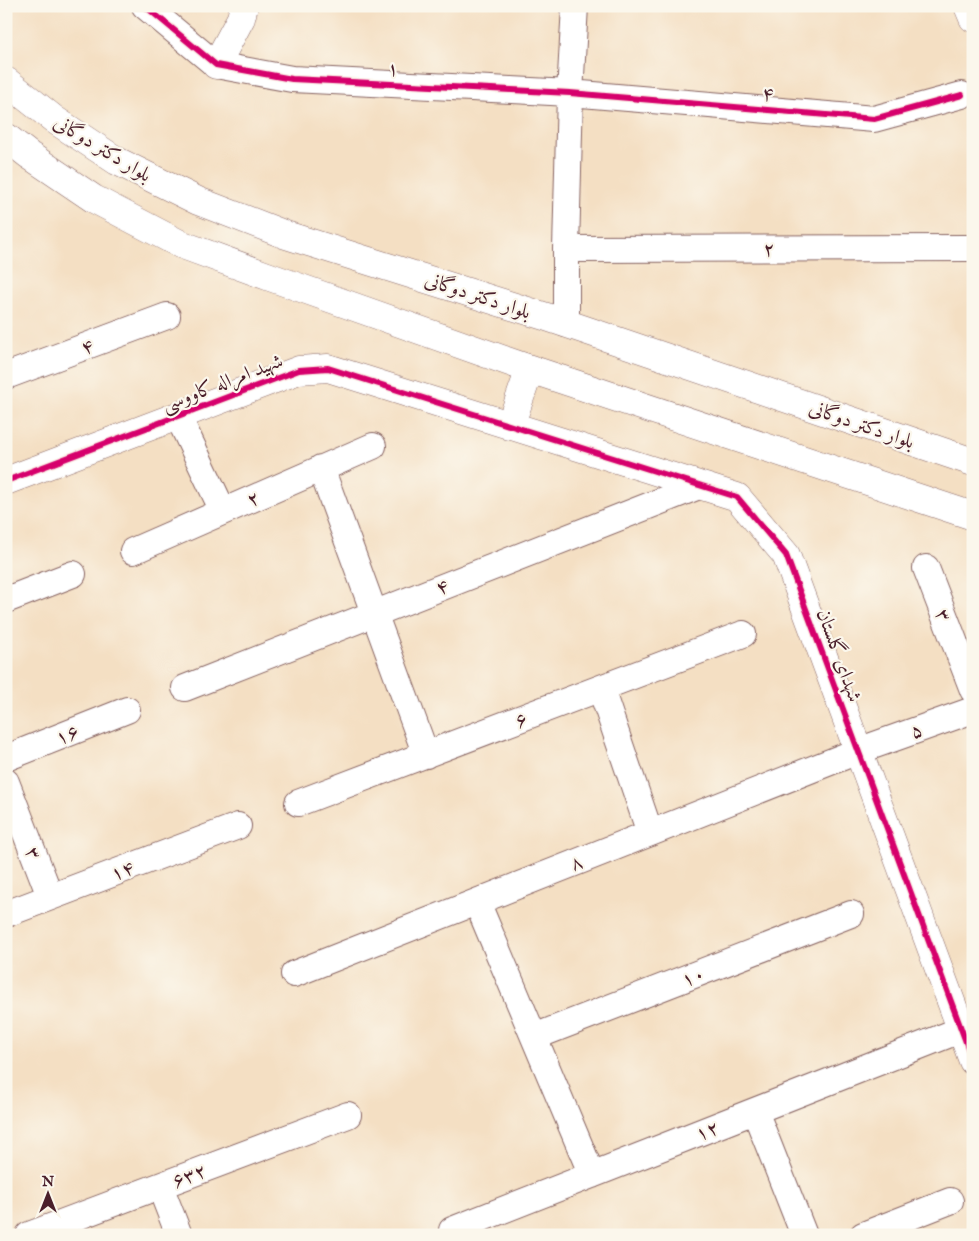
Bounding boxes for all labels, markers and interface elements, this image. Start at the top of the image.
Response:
street label: ۱ [386,57,399,82]
street label: ۴ [761,82,775,107]
street label: بلوار دکتر دوگانی [49,109,156,188]
street label: ۲ [763,237,775,262]
street label: بلوار دکتر دوگانی [421,267,534,325]
street label: ۴ [78,334,97,361]
street label: شهید امراله کاووسی [158,349,287,419]
street label: بلوار دکتر دوگانی [806,395,918,455]
street label: ۲ [243,486,264,513]
street label: ۴ [433,574,452,601]
street label: شهدای گلستان [810,605,868,706]
street label: ۳ [929,606,956,625]
street label: ۶ [512,707,531,734]
street label: ۵ [907,718,926,745]
street label: ۱۶ [52,720,83,751]
street label: ۳ [19,844,46,863]
street label: ۸ [566,850,587,877]
street label: ۱۴ [107,856,138,887]
street label: ۱۰ [678,962,709,993]
street label: ۱۲ [692,1116,723,1147]
street label: ۶۳۲ [169,1158,210,1194]
north arrow [22,1168,72,1218]
text: N [41,1173,54,1191]

